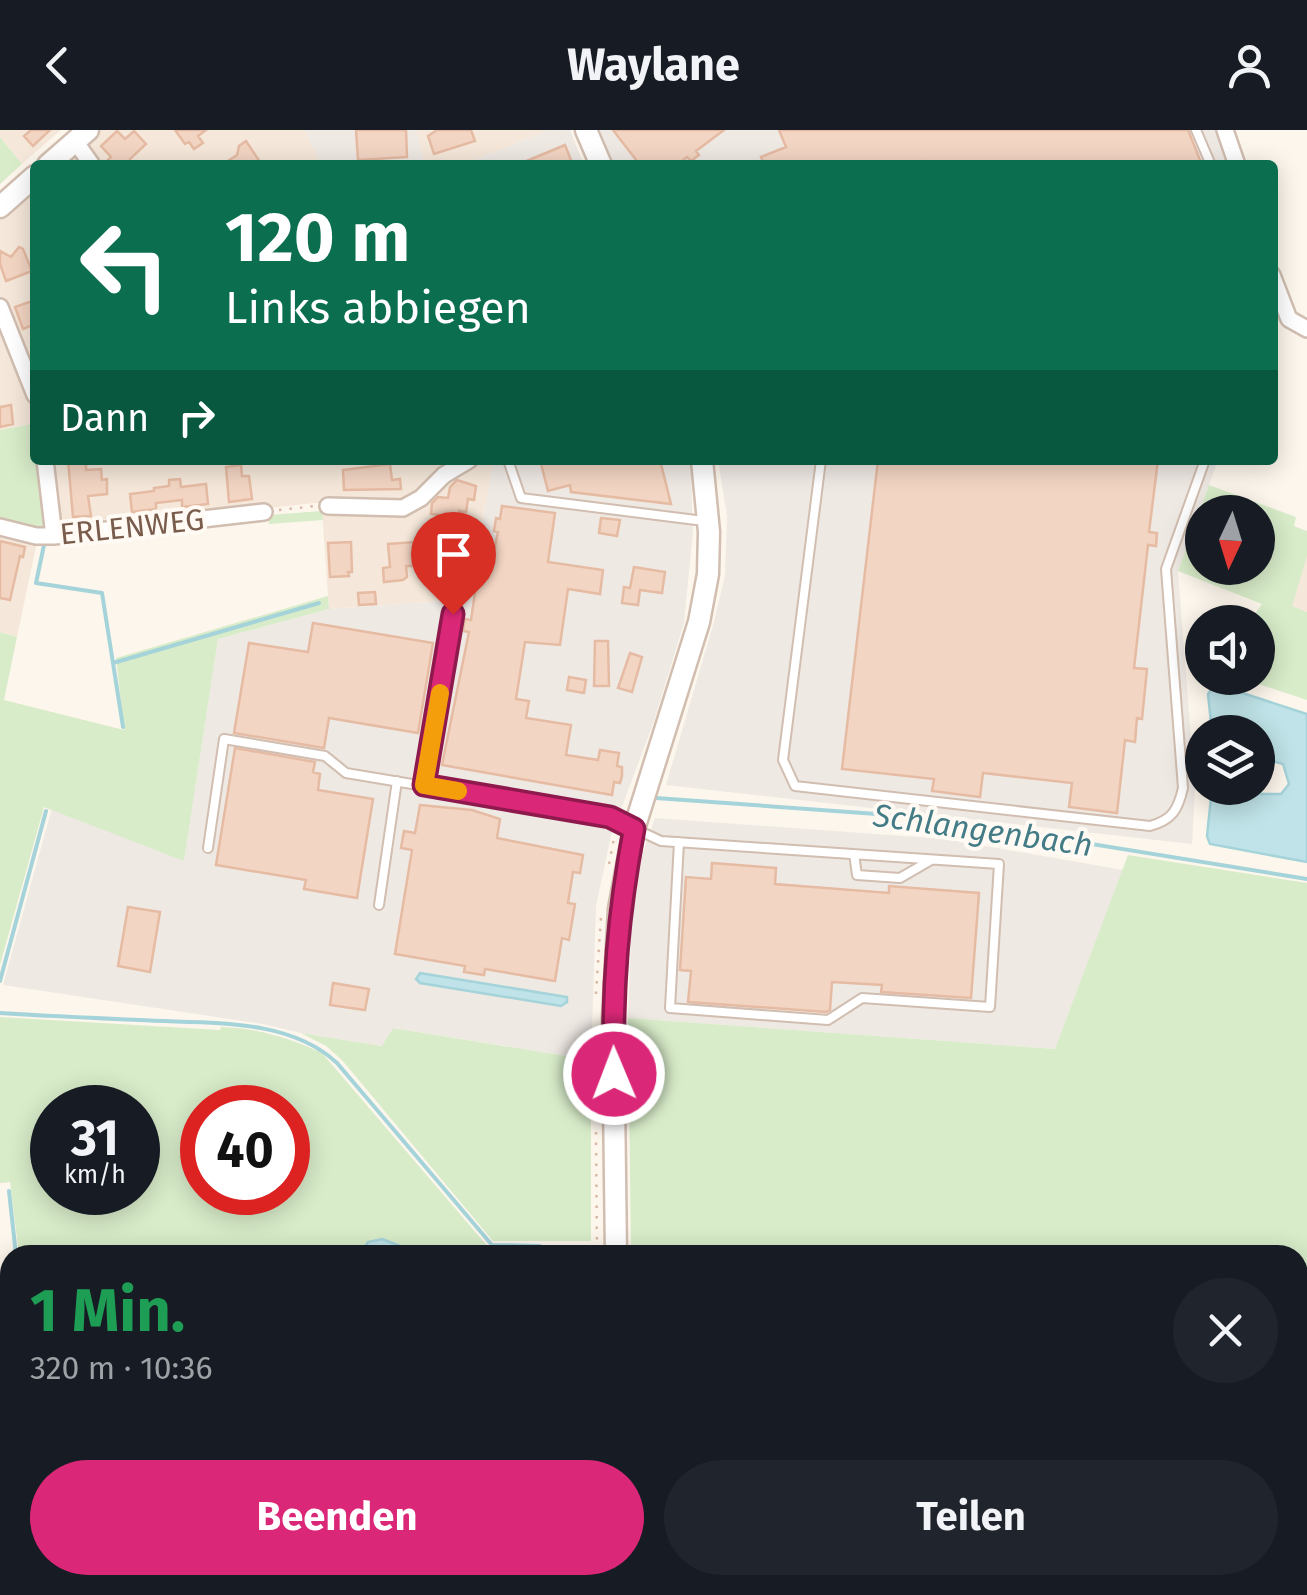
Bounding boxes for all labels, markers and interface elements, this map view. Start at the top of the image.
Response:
icon: back [30,38,85,93]
text: Waylane [567,38,740,92]
icon: person [1222,38,1277,93]
text: 120 m [225,196,410,280]
icon: left [60,200,190,330]
text: Links abbiegen [225,281,531,335]
icon: right [169,390,224,445]
text: Dann [60,395,149,441]
north arrow [1185,495,1275,585]
map controls [1185,495,1275,805]
street label: ERLENWEG [58,502,206,552]
pin [411,512,496,615]
icon: arrive [426,527,481,582]
button: sound [1185,605,1275,695]
button: layers [1185,715,1275,805]
water label: Schlangenbach [870,796,1095,864]
position arrow [562,1022,666,1126]
speed limit sign: 40 [180,1085,310,1215]
text: 31 [71,1108,119,1168]
text: km/h [64,1160,126,1190]
text: 1 Min. [30,1275,185,1347]
button: close [1173,1278,1278,1383]
text: 320 m · 10:36 [30,1349,213,1387]
button: Beenden [30,1460,644,1575]
button: Teilen [664,1460,1278,1575]

